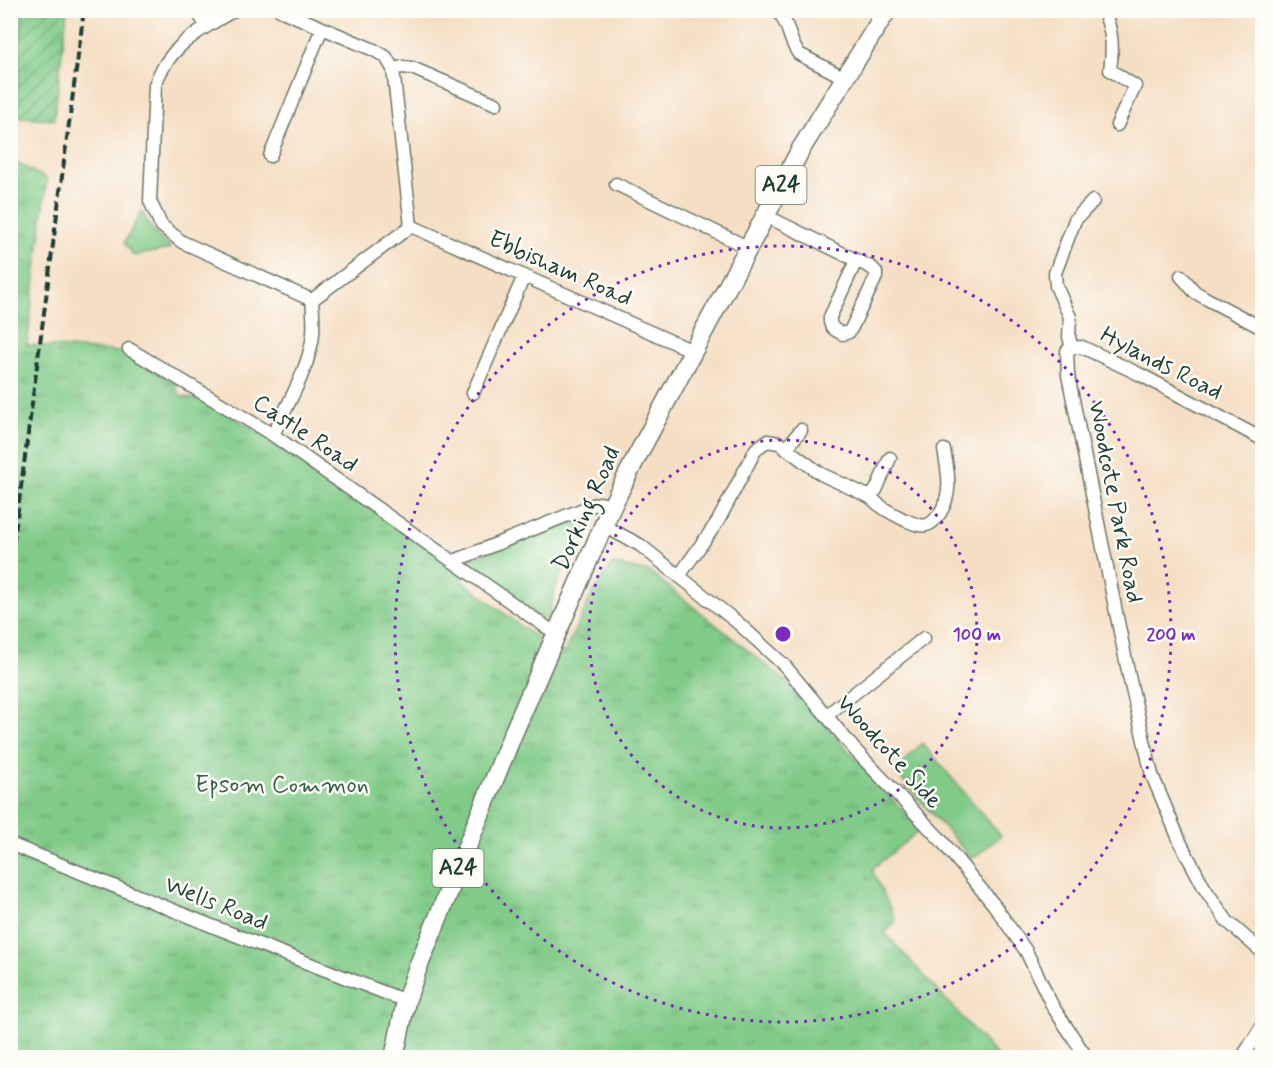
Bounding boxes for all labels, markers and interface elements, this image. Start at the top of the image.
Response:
road number: A24 [756,166,806,204]
street label: Ebbisham Road [483,224,637,314]
street label: Hylands Road [1095,320,1227,408]
street label: Castle Road [246,387,364,481]
street label: Woodcote Park Road [1080,398,1150,606]
street label: Dorking Road [546,442,631,578]
text: 100 m [953,623,1001,647]
text: 200 m [1146,623,1196,647]
centre of rings [773,624,793,644]
street label: Woodcote Side [829,688,949,816]
park label: Epsom Common [195,770,369,801]
road number: A24 [432,849,484,887]
street label: Wells Road [160,869,272,939]

